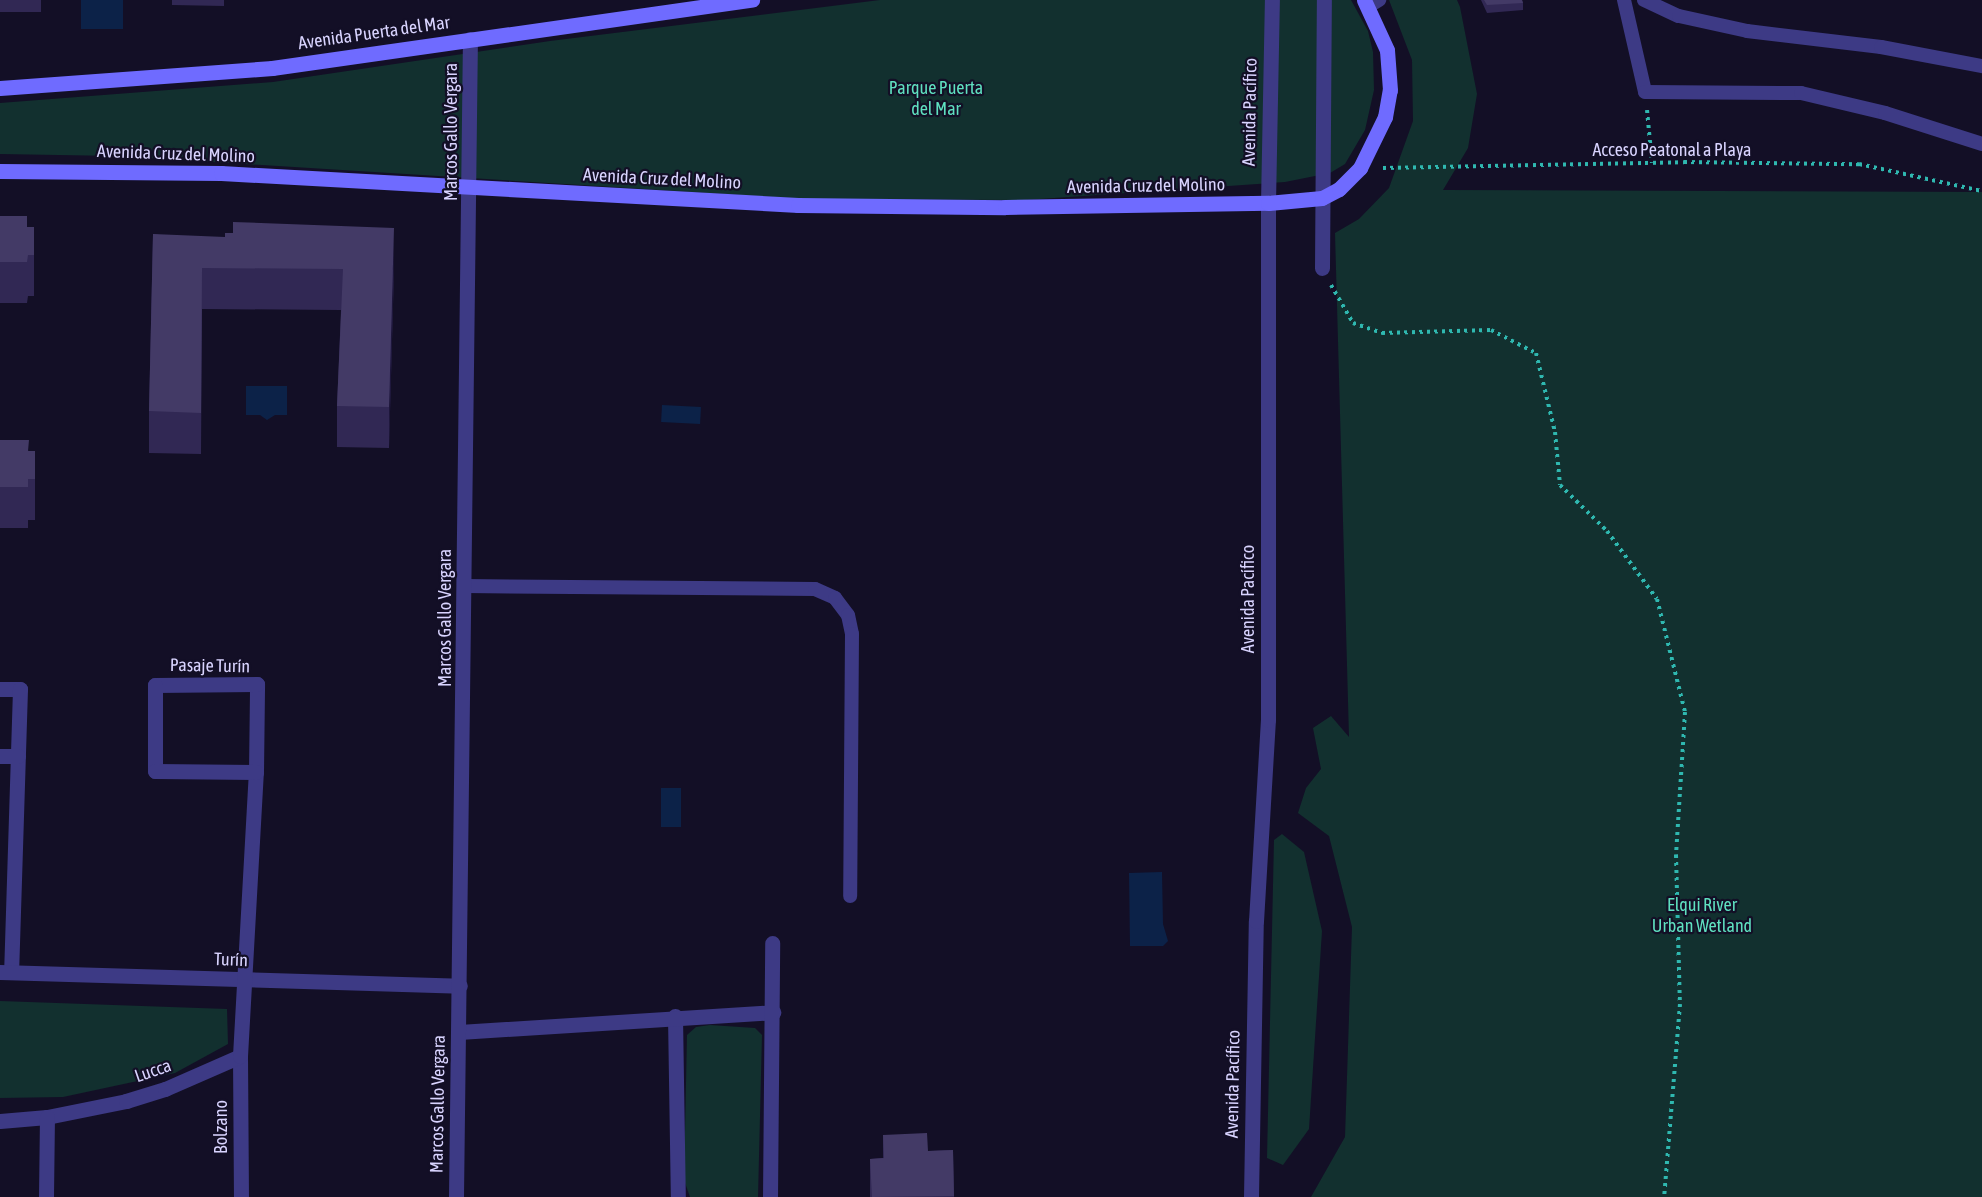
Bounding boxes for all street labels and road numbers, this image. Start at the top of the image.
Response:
street label: Avenida Puerta del Mar [297,12,451,54]
street label: Avenida Pacífico [1238,58,1262,166]
street label: Marcos Gallo Vergara [440,63,462,201]
street label: Acceso Peatonal a Playa [1593,139,1751,161]
street label: Avenida Cruz del Molino [97,140,255,168]
street label: Avenida Cruz del Molino [583,164,741,194]
street label: Avenida Cruz del Molino [1067,174,1225,198]
street label: Avenida Pacífico [1237,545,1259,653]
street label: Marcos Gallo Vergara [434,549,456,687]
street label: Pasaje Turín [170,655,250,677]
street label: Turín [214,949,248,971]
street label: Avenida Pacífico [1221,1030,1245,1138]
street label: Marcos Gallo Vergara [426,1035,450,1173]
street label: Lucca [132,1055,174,1087]
street label: Bolzano [210,1100,232,1154]

